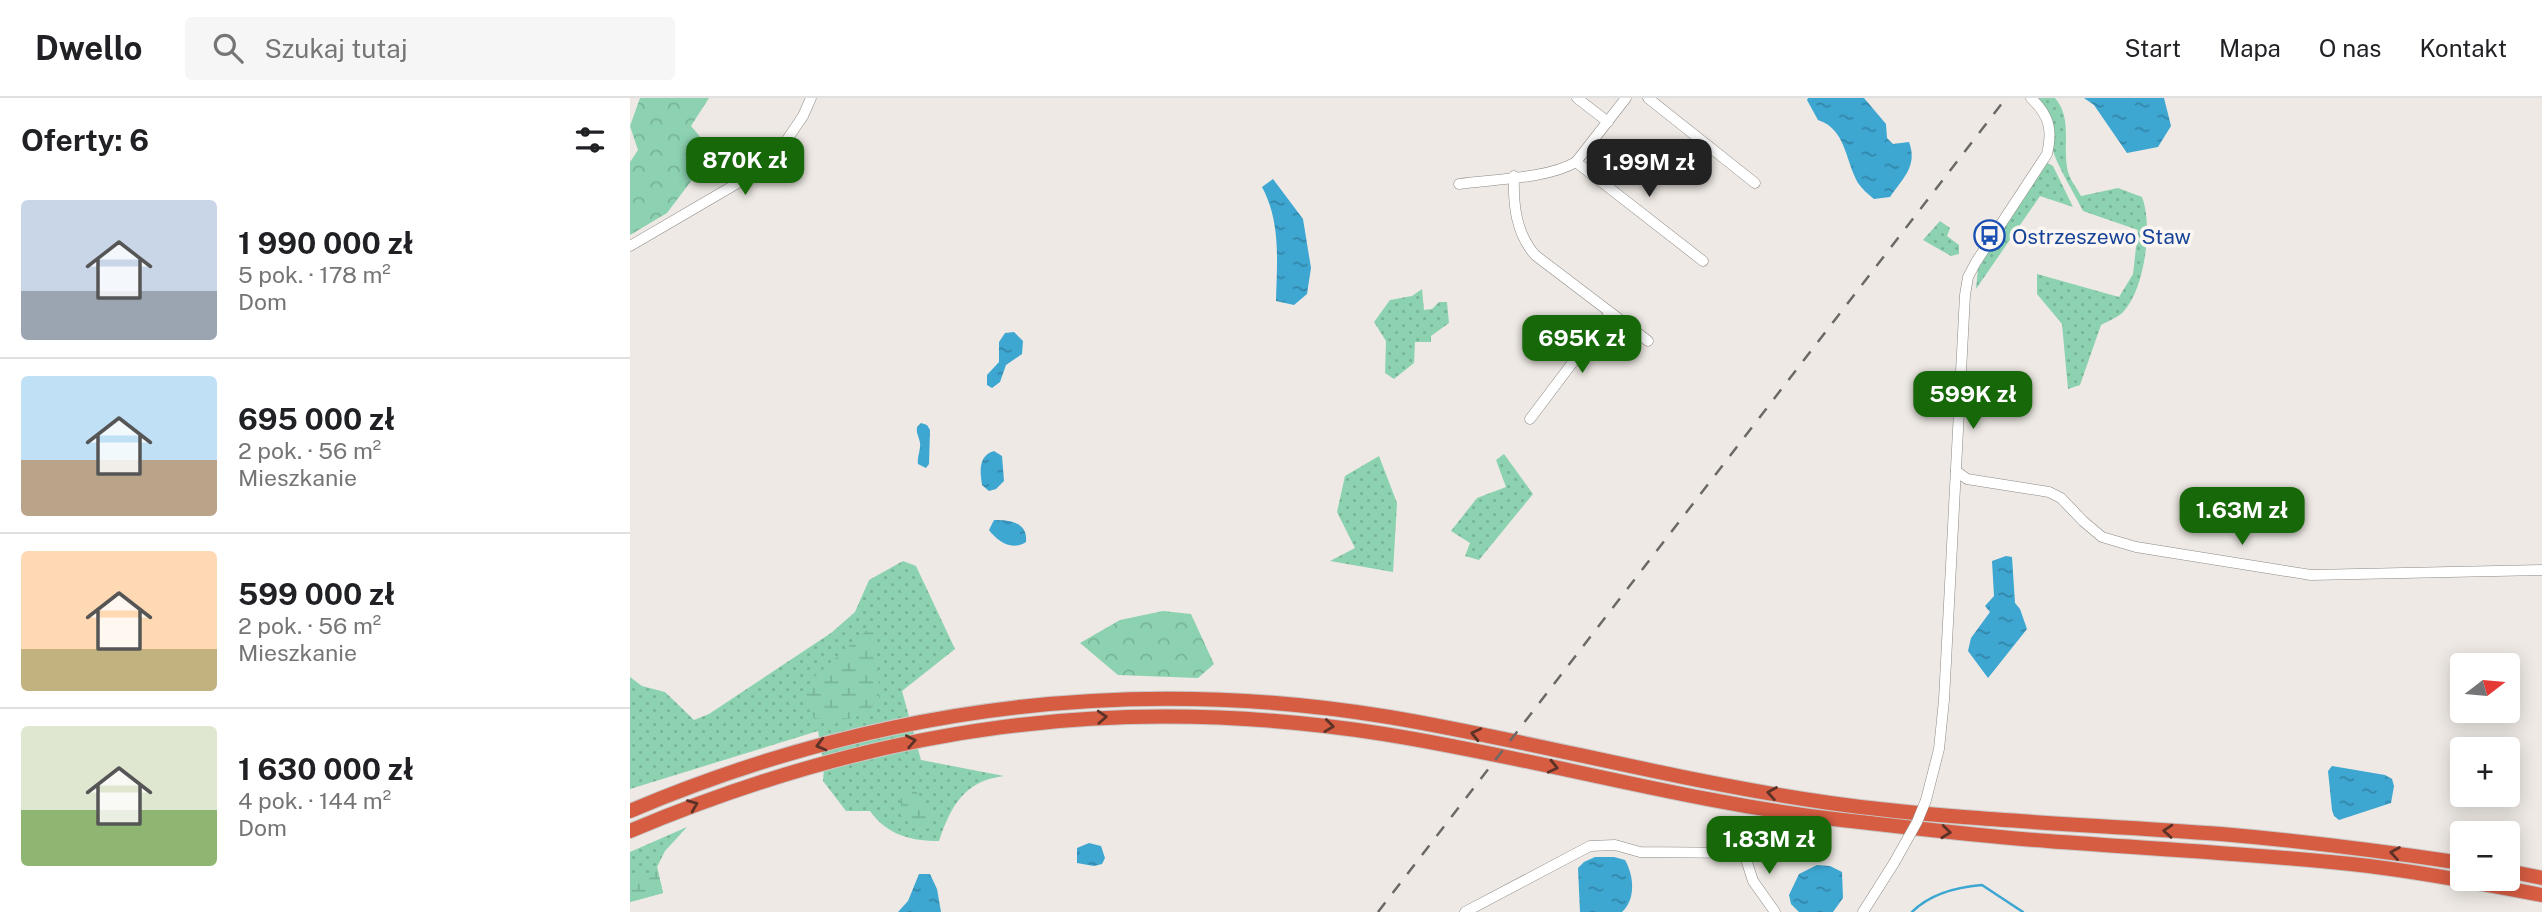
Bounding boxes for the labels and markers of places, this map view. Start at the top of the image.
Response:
pin: 870K zł [680,138,810,197]
pin: 1.99M zł [1577,140,1721,199]
bus stop icon: Ostrzeszewo Staw [1972,219,2006,253]
place label: Ostrzeszewo Staw [2012,224,2191,249]
pin: 695K zł [1517,316,1647,375]
pin: 599K zł [1908,372,2038,431]
pin: 1.63M zł [2170,488,2314,547]
pin: 1.83M zł [1697,816,1841,876]

